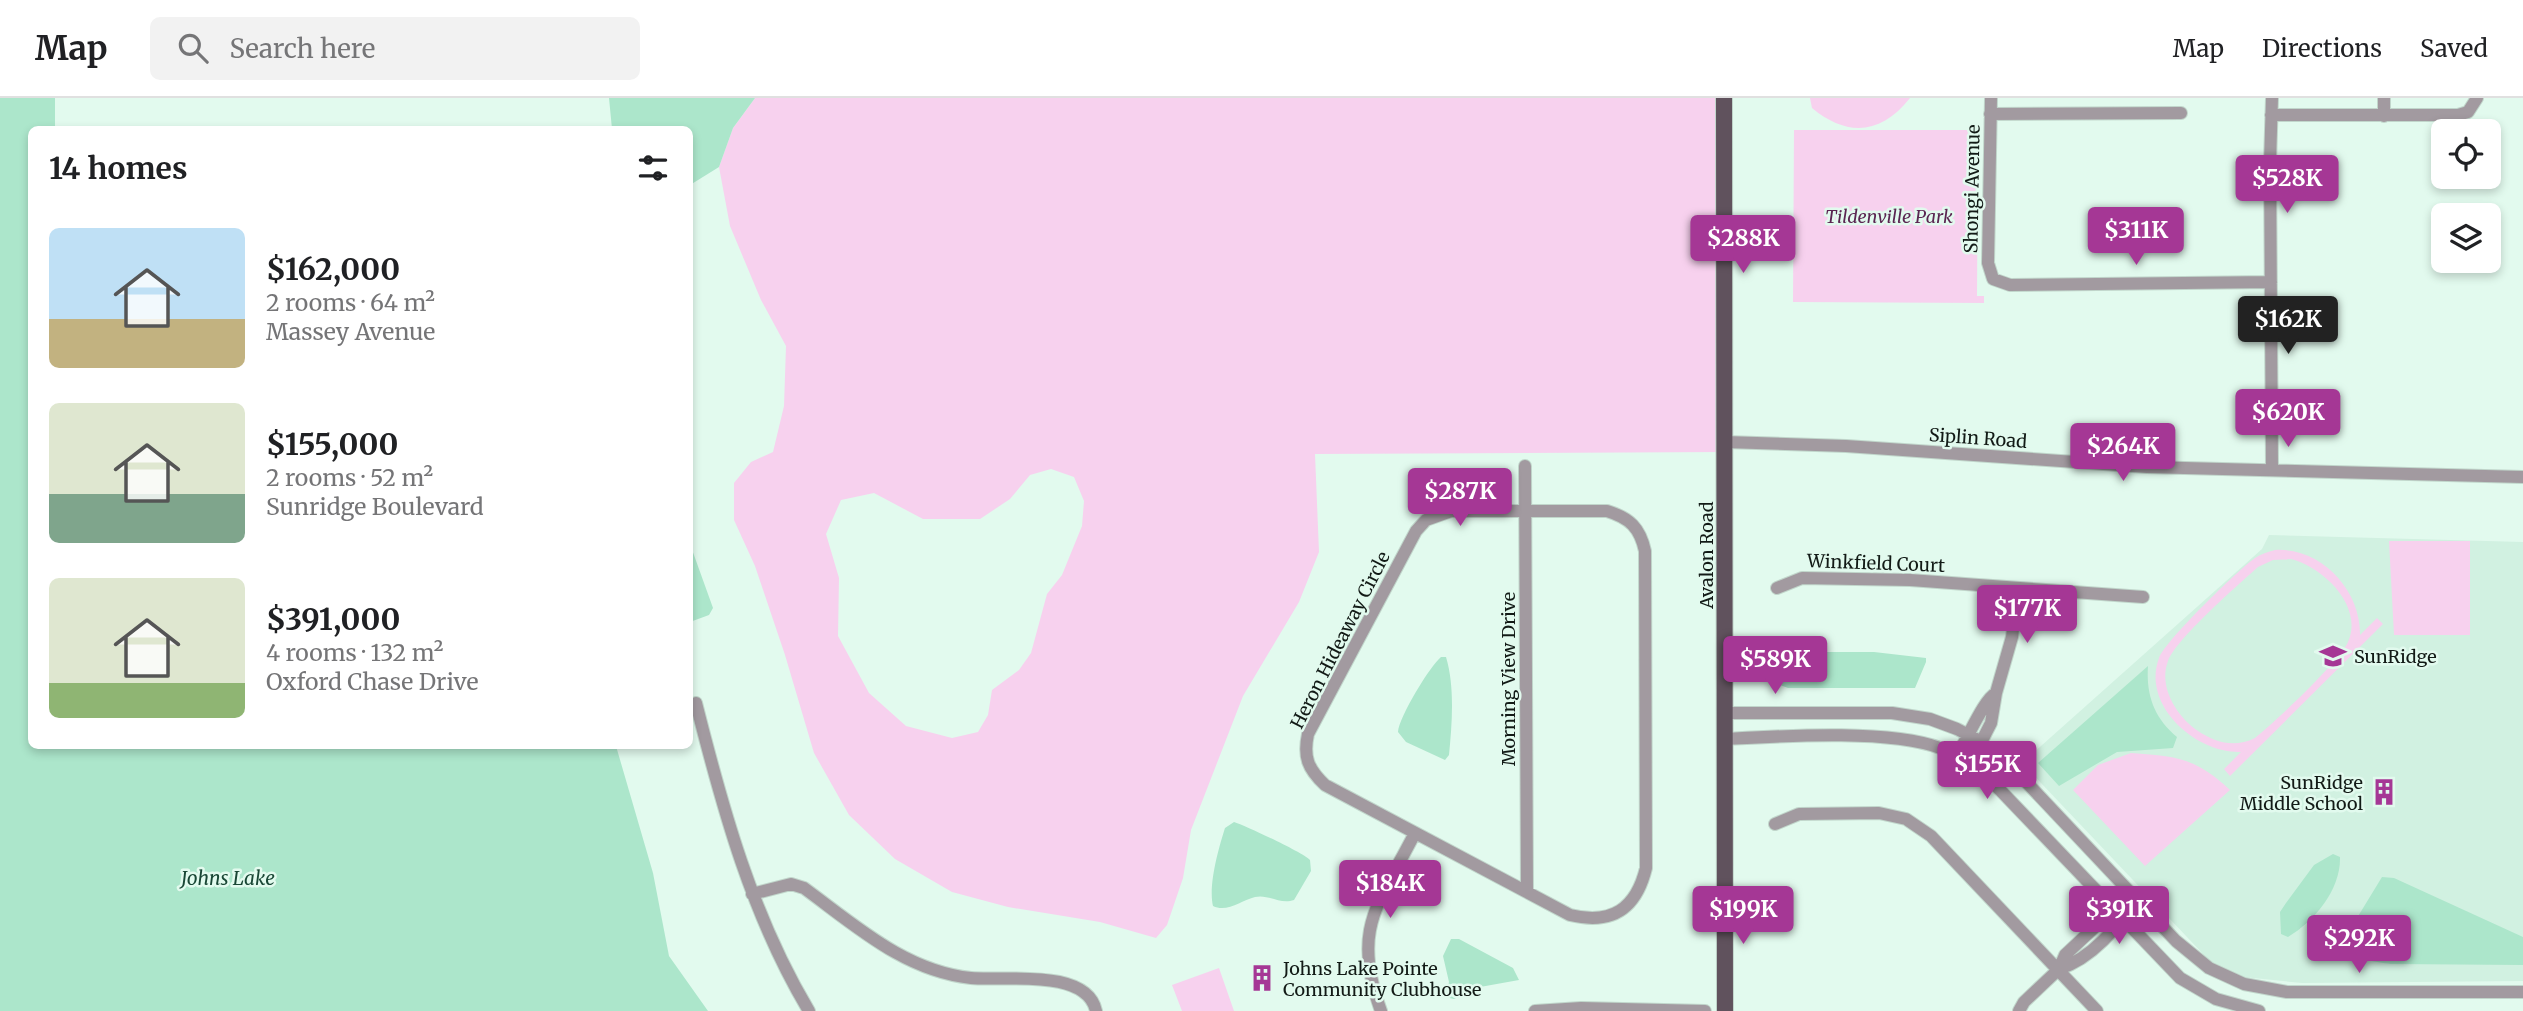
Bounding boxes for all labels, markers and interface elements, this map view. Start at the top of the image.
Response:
search box [150,17,640,80]
text: Map [35,28,108,69]
icon: search [174,29,212,67]
text: Search here [230,32,375,65]
text: Map [2173,33,2224,64]
text: Directions [2262,33,2382,64]
text: Saved [2420,33,2488,64]
map controls [2431,119,2501,273]
button: locate [2431,119,2501,189]
street label: Shongi Avenue [1959,124,1985,254]
text: 14 homes [49,149,187,187]
icon: filters [634,149,672,187]
pin: $528K [2238,156,2336,215]
text: $528K [2252,163,2322,192]
button: layers [2431,203,2501,273]
park label: Tildenville Park [1825,205,1953,228]
pin: $311K [2087,208,2185,267]
text: $311K [2104,215,2168,244]
pin: $288K [1694,216,1792,275]
text: $288K [1706,223,1780,252]
text: $162,000 [266,250,400,288]
icon: home [105,256,189,340]
text: 2 rooms · 64 m² [266,288,435,317]
pin: $162K [2239,296,2337,356]
text: $162K [2254,304,2322,333]
text: Massey Avenue [266,317,435,346]
pin: $620K [2239,390,2337,449]
text: $620K [2251,397,2325,426]
street label: Siplin Road [1928,423,2028,453]
pin: $264K [2074,424,2172,483]
text: $155,000 [266,425,398,463]
icon: home [105,431,189,515]
text: $264K [2086,431,2160,460]
text: 2 rooms · 52 m² [266,463,433,492]
pin: $287K [1411,468,1509,528]
text: $287K [1424,476,1496,505]
text: Sunridge Boulevard [266,492,483,521]
street label: Avalon Road [1695,501,1718,610]
street label: Heron Hideaway Circle [1285,547,1395,733]
street label: Winkfield Court [1805,549,1946,577]
pin: $177K [1978,586,2076,645]
street label: Morning View Drive [1497,592,1520,766]
text: $177K [1993,593,2061,622]
text: $391,000 [266,600,400,638]
icon: home [105,606,189,690]
pin: $589K [1726,636,1824,696]
text: 4 rooms · 132 m² [266,638,443,667]
school or university icon: SunRidge [2318,641,2348,671]
text: $589K [1739,644,1811,673]
place label: SunRidge [2354,645,2437,668]
text: Oxford Chase Drive [266,667,478,696]
pin: $155K [1938,742,2036,801]
text: $155K [1953,749,2021,778]
place label: SunRidge Middle School [2240,771,2363,815]
building icon: SunRidge Middle School [2369,777,2399,807]
pin: $184K [1341,860,1439,920]
water label: Johns Lake [179,866,275,890]
text: $184K [1355,868,1425,897]
pin: $199K [1694,886,1792,946]
pin: $391K [2070,886,2168,946]
text: $199K [1709,894,1777,923]
text: $391K [2085,894,2153,923]
pin: $292K [2310,916,2408,975]
text: $292K [2323,923,2395,952]
place label: Johns Lake Pointe Community Clubhouse [1282,957,1481,1001]
building icon: Johns Lake Pointe Community Clubhouse [1247,963,1277,993]

